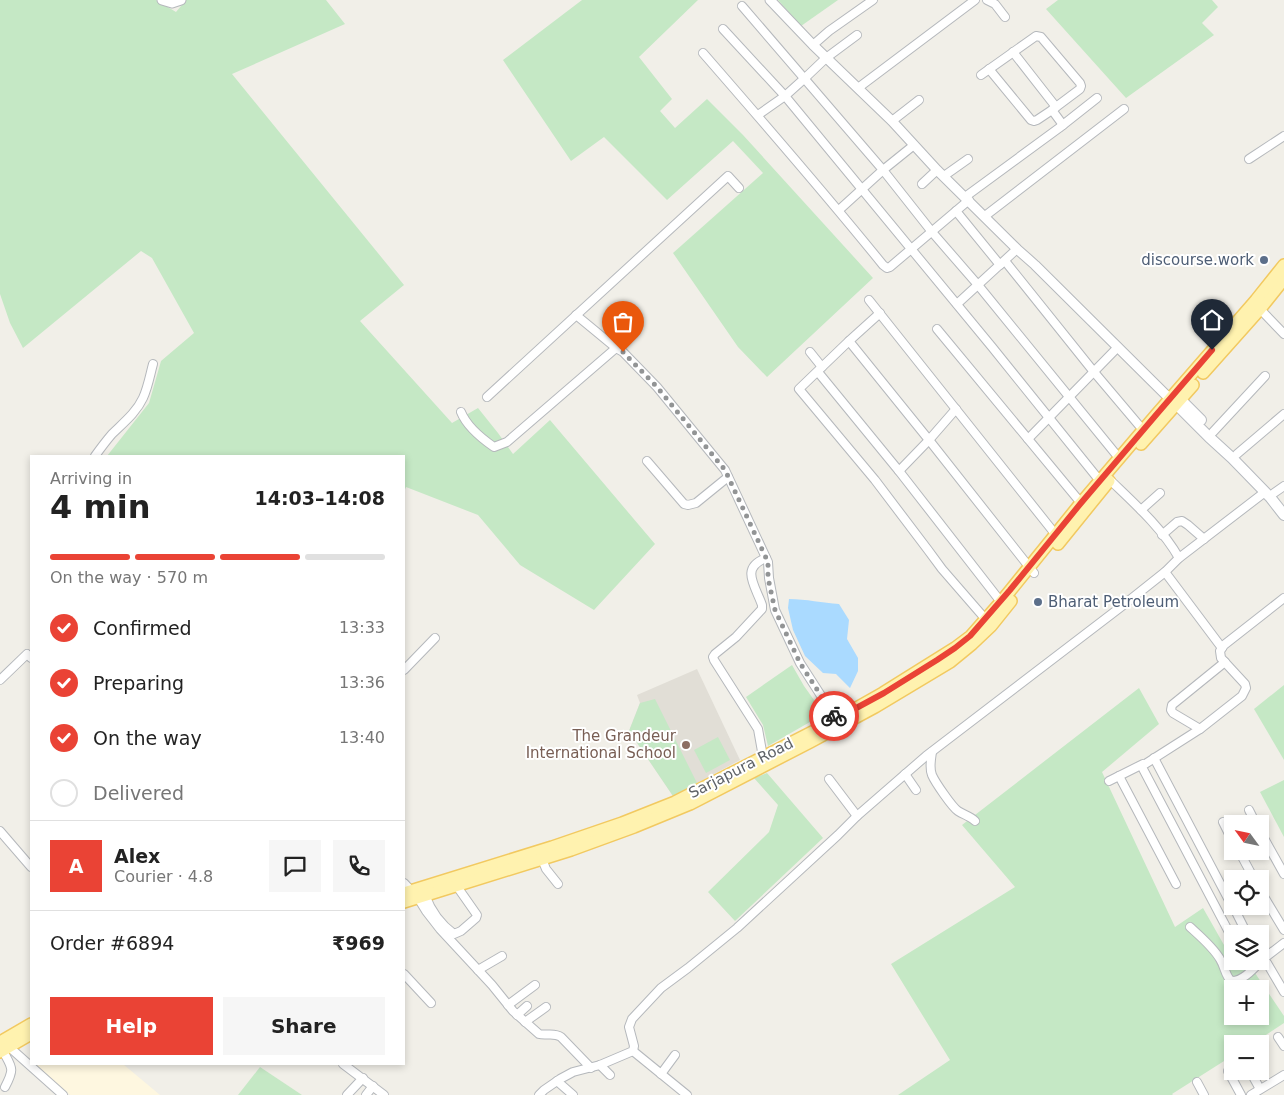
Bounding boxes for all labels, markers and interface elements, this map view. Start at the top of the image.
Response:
place label: discourse.work [1141,251,1254,269]
marker: discourse.work [1258,254,1270,266]
pin [1191,299,1233,350]
pin [602,301,644,352]
icon: home [1198,306,1226,334]
icon: bag [609,308,637,336]
text: Arriving in [50,469,132,488]
text: 14:03–14:08 [255,487,385,509]
text: 4 min [50,488,151,526]
text: On the way · 570 m [50,568,208,587]
place label: Bharat Petroleum [1048,593,1179,611]
marker: Bharat Petroleum [1032,596,1044,608]
icon: check [50,614,78,642]
text: Confirmed [93,617,192,639]
text: 13:33 [339,618,385,637]
icon: check [50,669,78,697]
text: Preparing [93,672,184,694]
text: 13:36 [339,673,385,692]
courier [809,691,859,741]
icon: bike [820,702,848,730]
icon: check [50,724,78,752]
text: On the way [93,727,202,749]
place label: The Grandeur International School [526,727,677,762]
text: 13:40 [339,728,385,747]
street label: Sarjapura Road [686,734,796,802]
marker: The Grandeur International School [680,739,692,751]
text: Delivered [93,782,184,804]
north arrow [1224,815,1269,860]
map controls [1224,815,1269,1080]
button: chat [269,840,321,892]
button: phone [333,840,385,892]
text: Alex [114,845,160,867]
text: A [69,855,83,877]
text: Courier · 4.8 [114,867,213,886]
button: locate [1224,870,1269,915]
button: layers [1224,925,1269,970]
text: Order #6894 [50,932,174,954]
text: ₹969 [332,932,385,954]
button: + [1224,980,1269,1025]
button: Help [50,997,213,1055]
button: Share [223,997,385,1055]
button: − [1224,1035,1269,1080]

